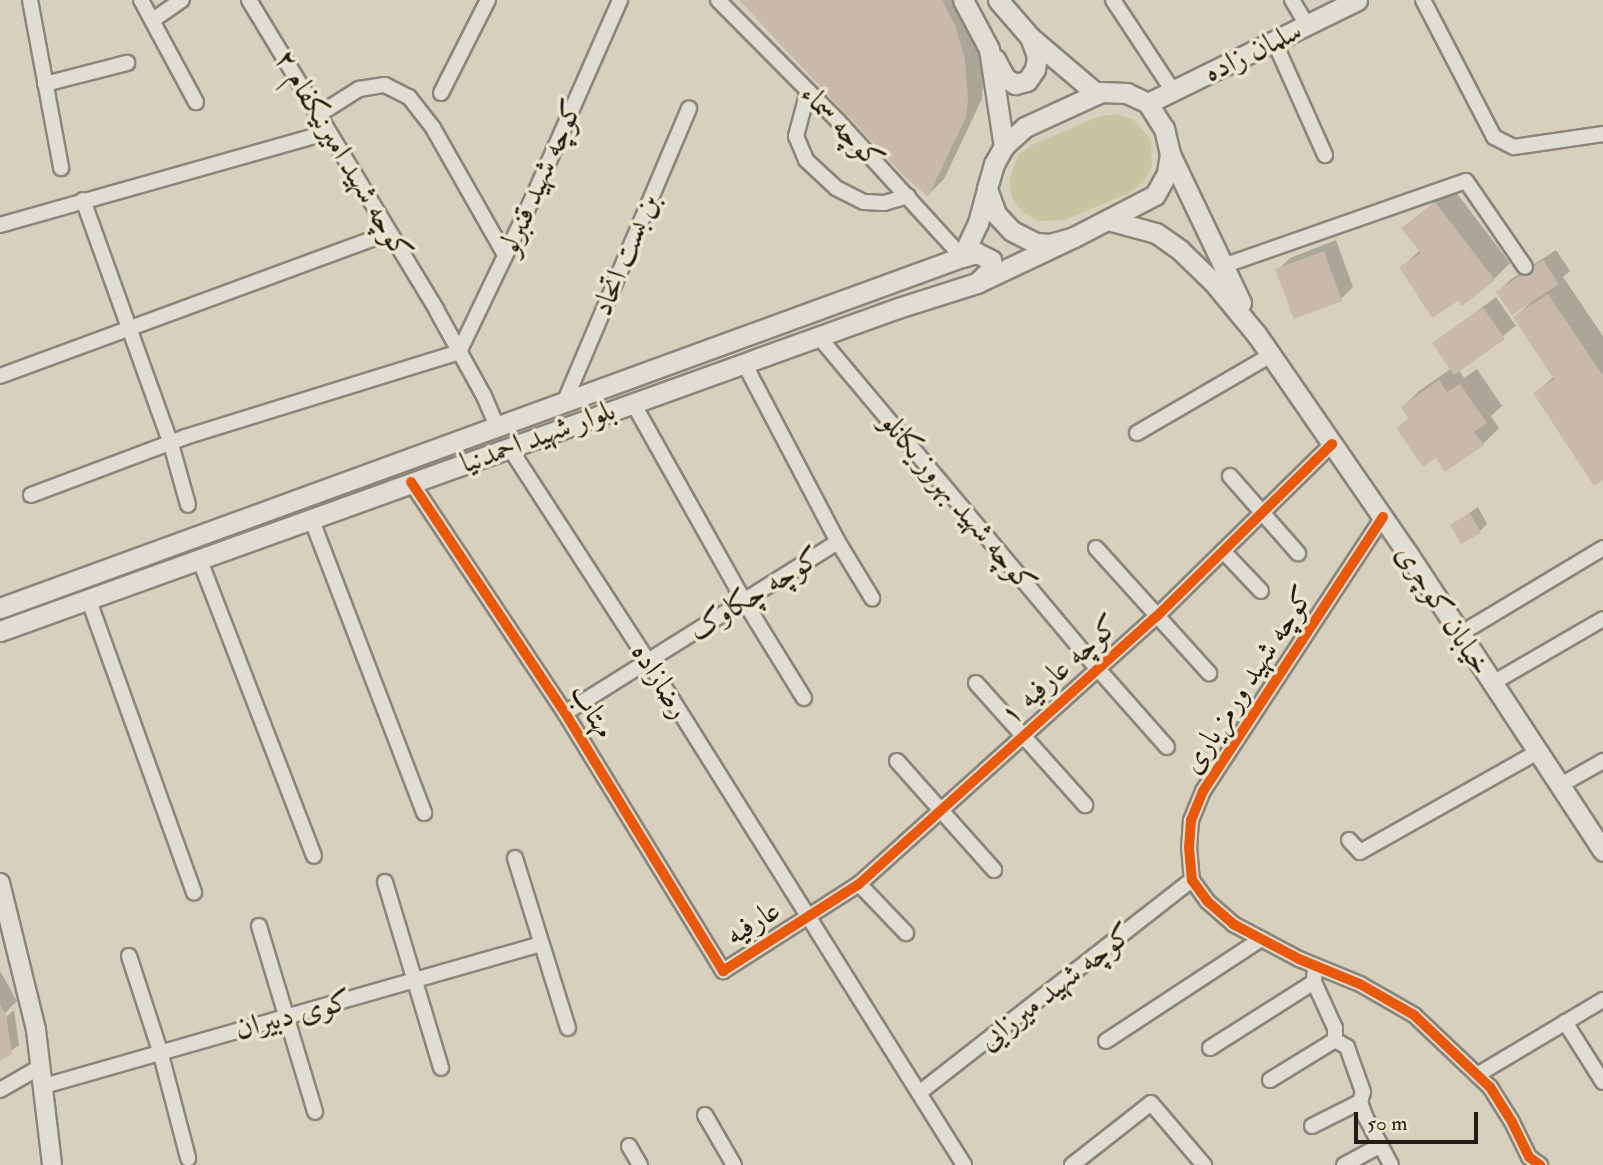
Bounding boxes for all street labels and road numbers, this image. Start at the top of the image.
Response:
street label: سلمان زاده [1198,13,1308,91]
street label: کوچه شهید امیرنیکفام ۲ [266,43,420,267]
street label: کوچه سماء [793,77,891,177]
street label: کوچه شهید قنبرلو [491,94,591,260]
street label: بن بست اتحاد [584,189,668,321]
street label: بلوار شهید احمدنیا [456,392,620,482]
street label: کوچه شهید بهروز یکانلو [872,405,1044,601]
street label: خیابان کوچری [1387,538,1499,682]
street label: کوچه چکاوک [682,539,828,649]
street label: کوچه شهید ورمزیاری [1174,579,1322,781]
street label: کوچه عارفیه ۱ [993,607,1127,733]
street label: رضازاده [623,636,697,726]
street label: مهتاب [561,677,623,745]
street label: عارفیه [719,892,787,954]
street label: کوچه شهید میرزایی [971,915,1141,1059]
street label: کوی دبیران [231,982,355,1048]

